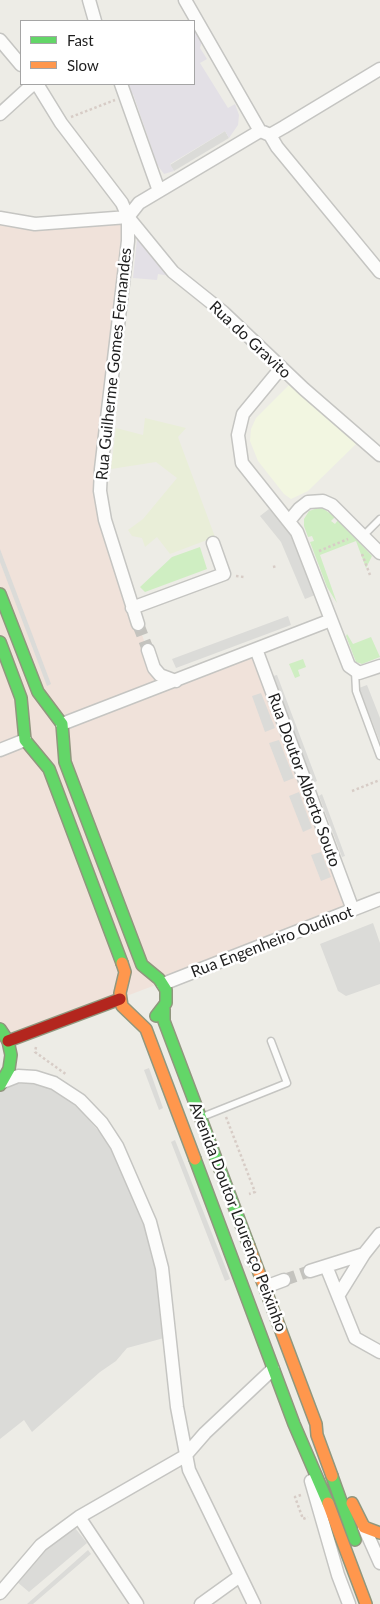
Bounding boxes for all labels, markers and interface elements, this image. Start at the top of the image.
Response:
legend [20,20,195,85]
text: Fast [67,31,94,49]
text: Slow [67,56,99,74]
street label: Rua Guilherme Gomes Fernandes [92,247,136,481]
street label: Rua do Gravito [205,297,295,383]
street label: Rua Doutor Alberto Souto [264,691,344,869]
street label: Rua Engenheiro Oudinot [188,902,356,982]
street label: Avenida Doutor Lourenço Peixinho [185,1099,291,1335]

